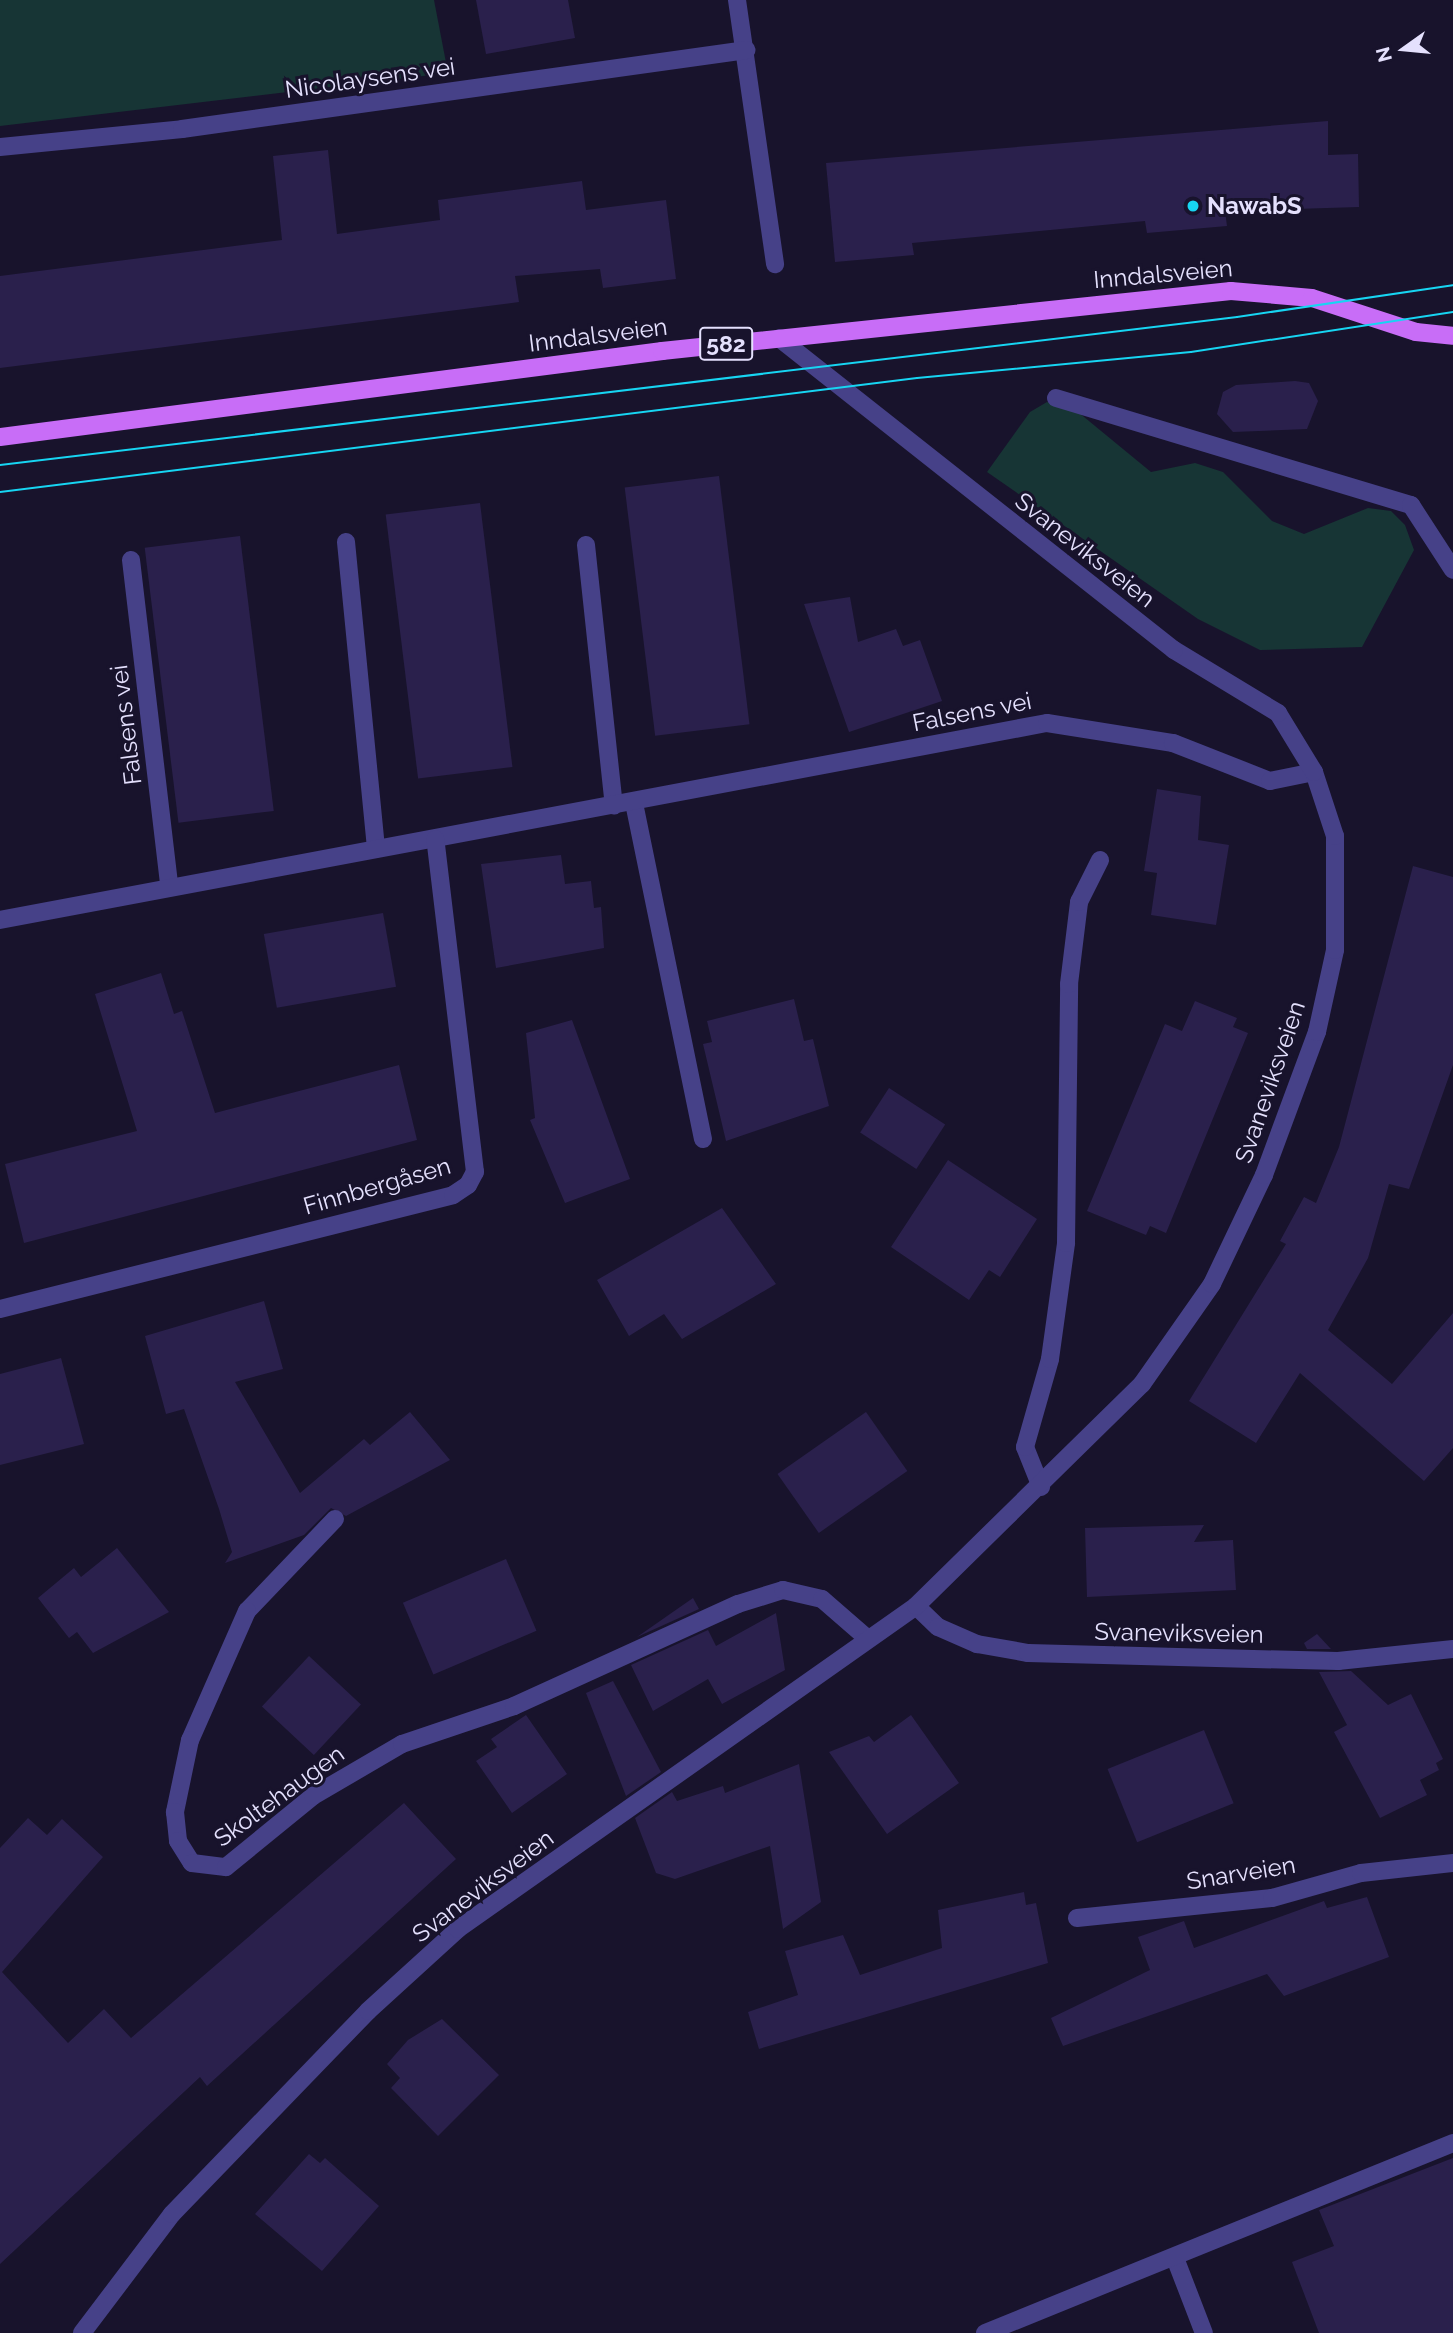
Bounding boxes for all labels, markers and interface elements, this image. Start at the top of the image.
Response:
north arrow [1369,14,1439,84]
text: N [1371,45,1396,64]
street label: Nicolaysens vei [283,52,457,104]
place label: NawabS [1207,192,1302,220]
marker: NawabS [1185,198,1201,214]
street label: Inndalsveien [1092,254,1234,294]
street label: Inndalsveien [527,312,669,358]
road number: 582 [698,324,754,364]
street label: Svaneviksveien [1009,487,1161,613]
street label: Falsens vei [104,663,148,787]
street label: Falsens vei [910,686,1034,738]
street label: Svaneviksveien [1229,997,1311,1167]
street label: Finnbergåsen [300,1151,454,1221]
street label: Svaneviksveien [1094,1617,1264,1649]
street label: Skoltehaugen [208,1739,350,1853]
street label: Svaneviksveien [407,1824,559,1948]
street label: Snarveien [1185,1850,1297,1896]

